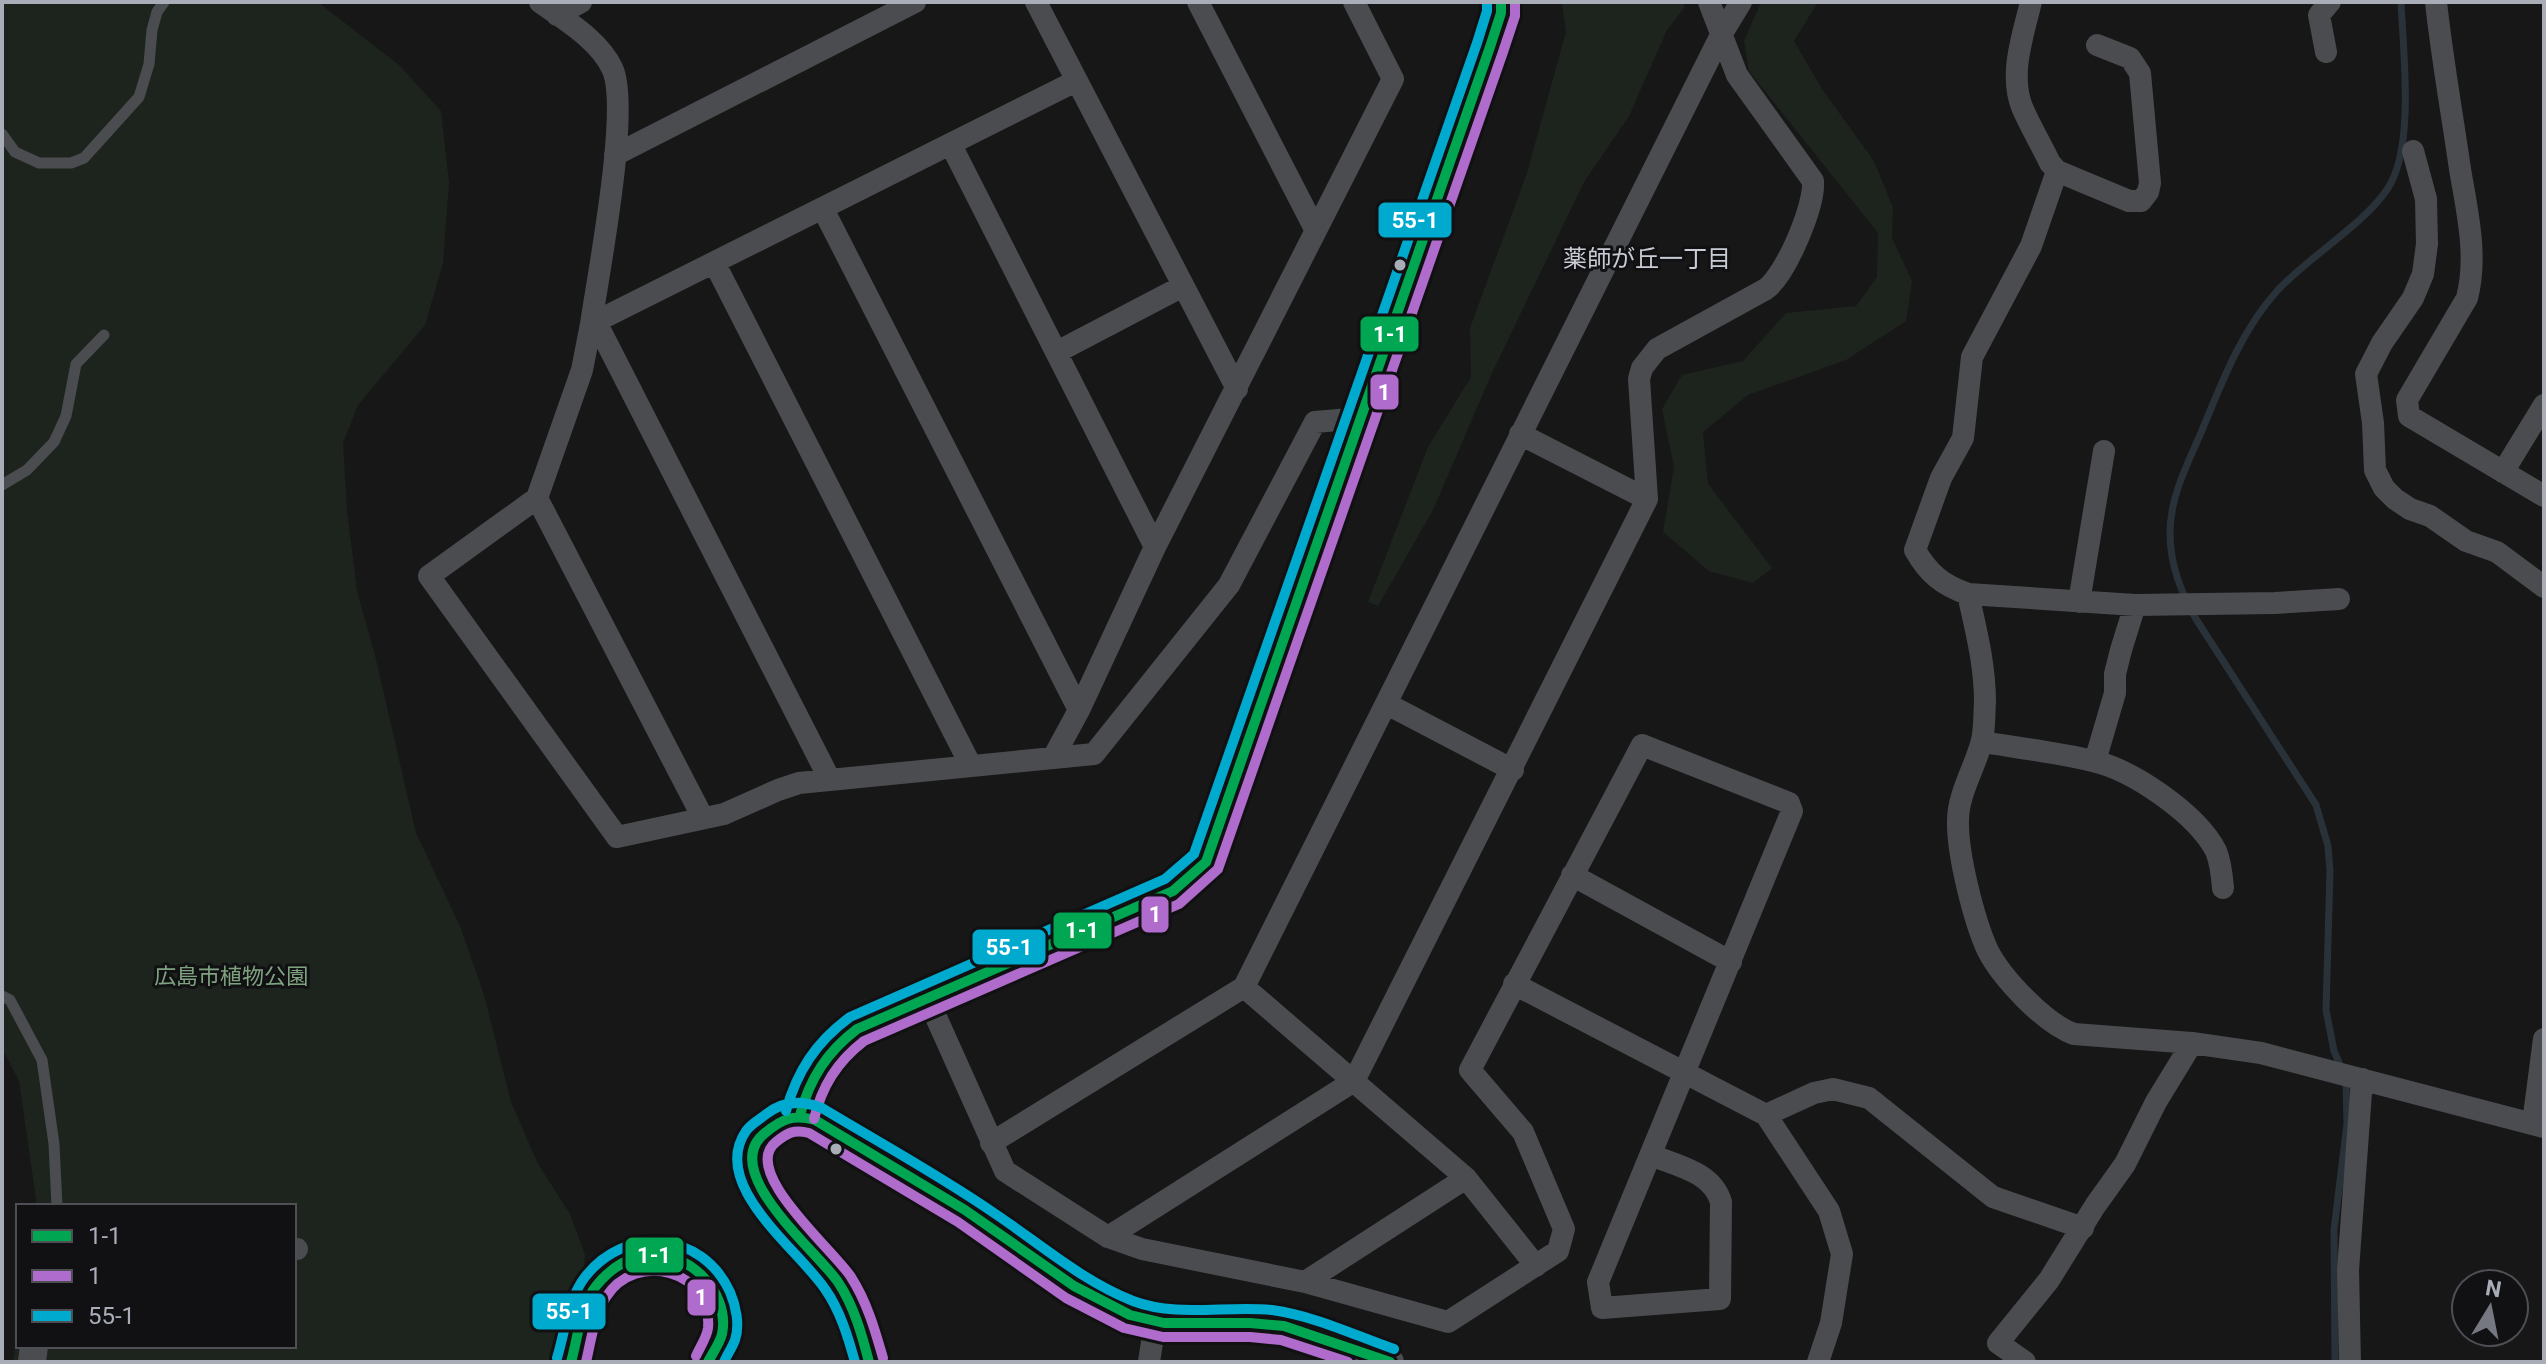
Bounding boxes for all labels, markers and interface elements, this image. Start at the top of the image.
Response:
line badge: 55-1 [1377,201,1453,239]
text: 55-1 [1392,208,1438,233]
district label: 薬師が丘一丁目 [1563,245,1731,273]
unlabelled marker [1392,257,1408,273]
line badge: 1-1 [1359,315,1420,353]
text: 1-1 [1373,322,1407,347]
line badge: 1 [1369,373,1400,411]
text: 1 [1378,380,1390,405]
line badge: 1 [1140,895,1170,934]
text: 1 [1149,902,1161,927]
line badge: 1-1 [1052,911,1113,950]
text: 1-1 [1065,918,1099,943]
line badge: 55-1 [971,928,1047,966]
text: 55-1 [986,935,1032,960]
park label: 広島市植物公園 [154,964,308,989]
unlabelled marker [828,1141,844,1157]
legend [16,1204,296,1348]
text: 1-1 [88,1222,122,1250]
line badge: 1-1 [624,1236,685,1274]
text: 1-1 [637,1243,671,1268]
text: 1 [88,1262,102,1290]
north arrow [2450,1268,2530,1348]
text: N [2484,1275,2503,1302]
line badge: 1 [686,1278,717,1317]
text: 1 [695,1285,707,1310]
line badge: 55-1 [531,1292,607,1331]
text: 55-1 [546,1299,592,1324]
text: 55-1 [88,1302,135,1330]

